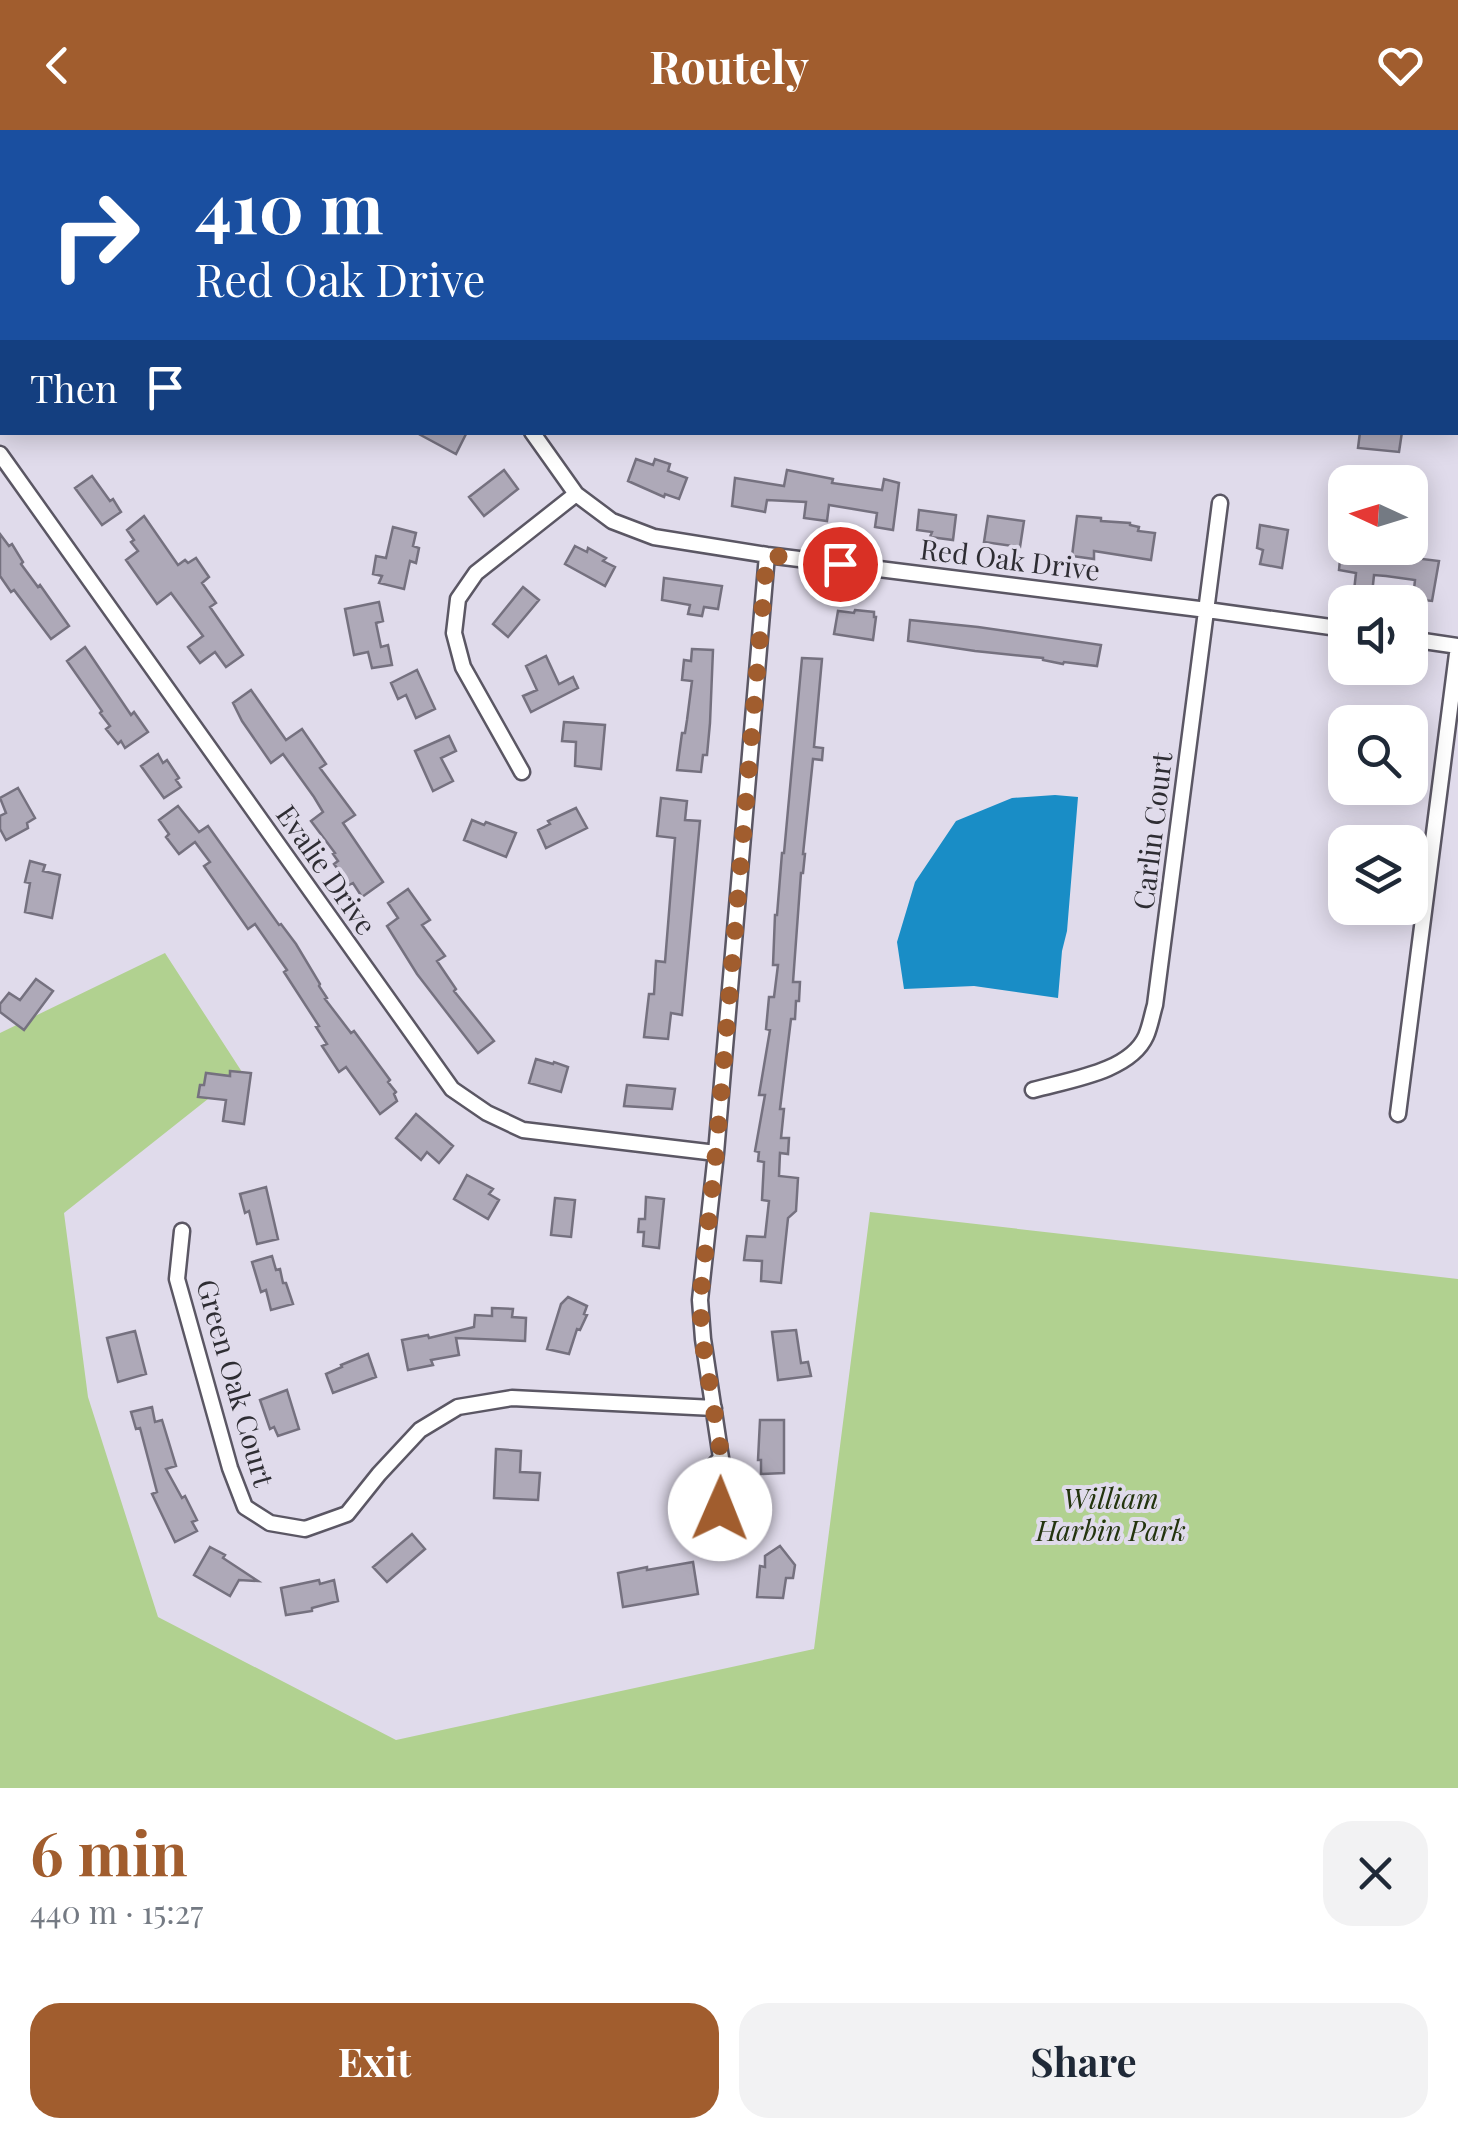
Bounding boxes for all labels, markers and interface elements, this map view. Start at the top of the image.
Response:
text: Routely [649,35,809,95]
icon: back [30,38,85,93]
icon: heart [1373,38,1428,93]
text: 410 m [195,158,384,252]
icon: right [30,170,160,300]
text: Red Oak Drive [195,248,486,308]
icon: arrive [138,360,193,415]
text: Then [30,362,118,413]
north arrow [1328,465,1428,565]
map controls [1328,465,1428,925]
pin [798,522,883,607]
street label: Red Oak Drive [918,529,1102,588]
icon: arrive [813,537,868,592]
button: sound [1328,585,1428,685]
button: search [1328,705,1428,805]
street label: Carlin Court [1124,749,1180,912]
street label: Evalie Drive [269,797,386,941]
button: layers [1328,825,1428,925]
street label: Green Oak Court [189,1275,284,1491]
position arrow [668,1457,772,1561]
park label: William Harbin Park [1035,1479,1186,1548]
text: 6 min [30,1811,188,1891]
button: close [1323,1821,1428,1926]
text: 440 m · 15:27 [30,1889,203,1932]
button: Exit [30,2003,719,2118]
button: Share [739,2003,1428,2118]

